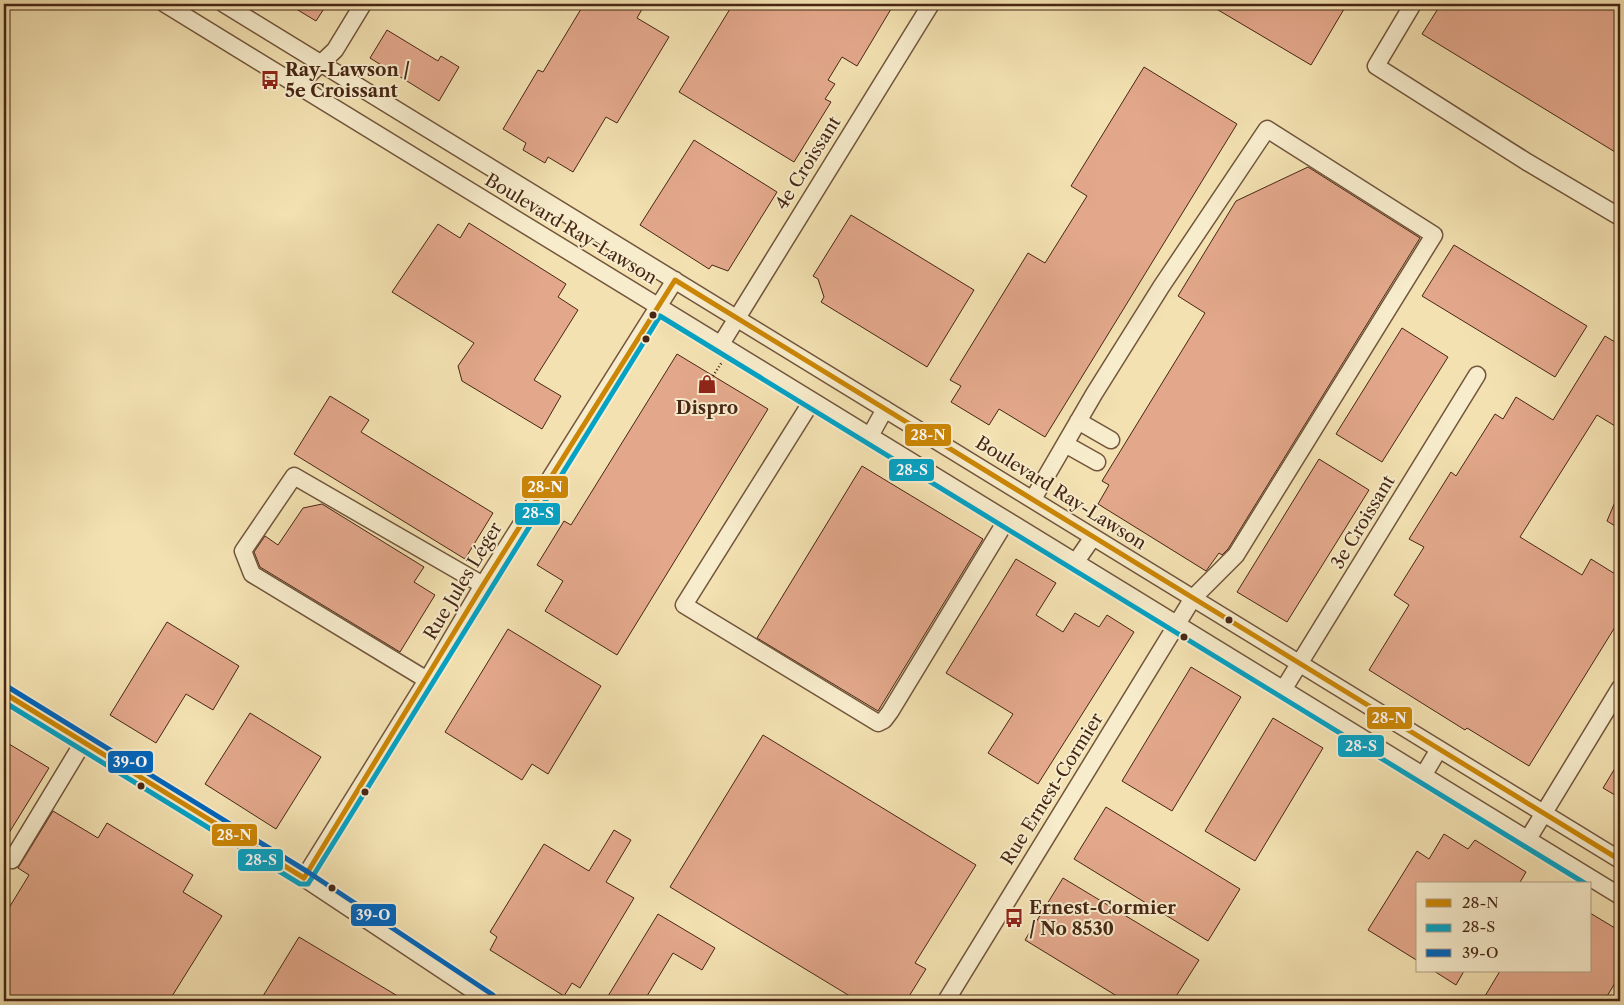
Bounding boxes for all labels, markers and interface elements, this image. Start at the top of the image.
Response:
place label: Ray-Lawson / 5e Croissant [285,59,410,102]
bus stop icon: Ray-Lawson / 5e Croissant [259,69,281,91]
street label: 4e Croissant [771,112,846,214]
street label: Boulevard Ray-Lawson [481,169,661,289]
unlabelled marker [648,310,658,320]
unlabelled marker [641,334,651,344]
shop icon: Dispro [696,373,718,395]
place label: Dispro [676,397,738,419]
line badge: 28-N [904,423,952,447]
text: 28-N [910,426,946,444]
street label: Boulevard Ray-Lawson [972,432,1150,554]
line badge: 28-S [888,458,935,482]
text: 28-S [896,461,928,479]
street label: 3e Croissant [1326,471,1400,573]
line badge: 28-N [521,475,569,499]
text: 28-N [527,478,563,496]
line badge: 28-S [514,502,561,526]
text: 28-S [522,504,554,522]
street label: Rue Jules Léger [419,518,507,644]
unlabelled marker [1224,615,1234,625]
unlabelled marker [1179,632,1189,642]
line badge: 28-N [1366,706,1413,730]
street label: Rue Ernest-Cormier [996,709,1108,869]
text: 28-N [1371,709,1407,727]
line badge: 28-S [1337,734,1385,758]
text: 28-S [1345,737,1377,755]
line badge: 39-O [107,750,154,774]
text: 39-O [113,753,147,771]
unlabelled marker [136,781,146,791]
unlabelled marker [360,787,370,797]
line badge: 28-N [211,823,258,847]
text: 28-N [216,826,252,844]
line badge: 28-S [237,848,284,872]
text: 28-S [245,851,277,869]
legend [1416,882,1592,972]
unlabelled marker [327,883,337,893]
text: 28-N [1462,893,1499,912]
place label: Ernest-Cormier / No 8530 [1029,897,1176,940]
line badge: 39-O [350,903,397,927]
text: 39-O [356,906,390,924]
bus stop icon: Ernest-Cormier / No 8530 [1003,907,1025,929]
text: 28-S [1462,917,1495,936]
text: 39-O [1462,943,1498,962]

